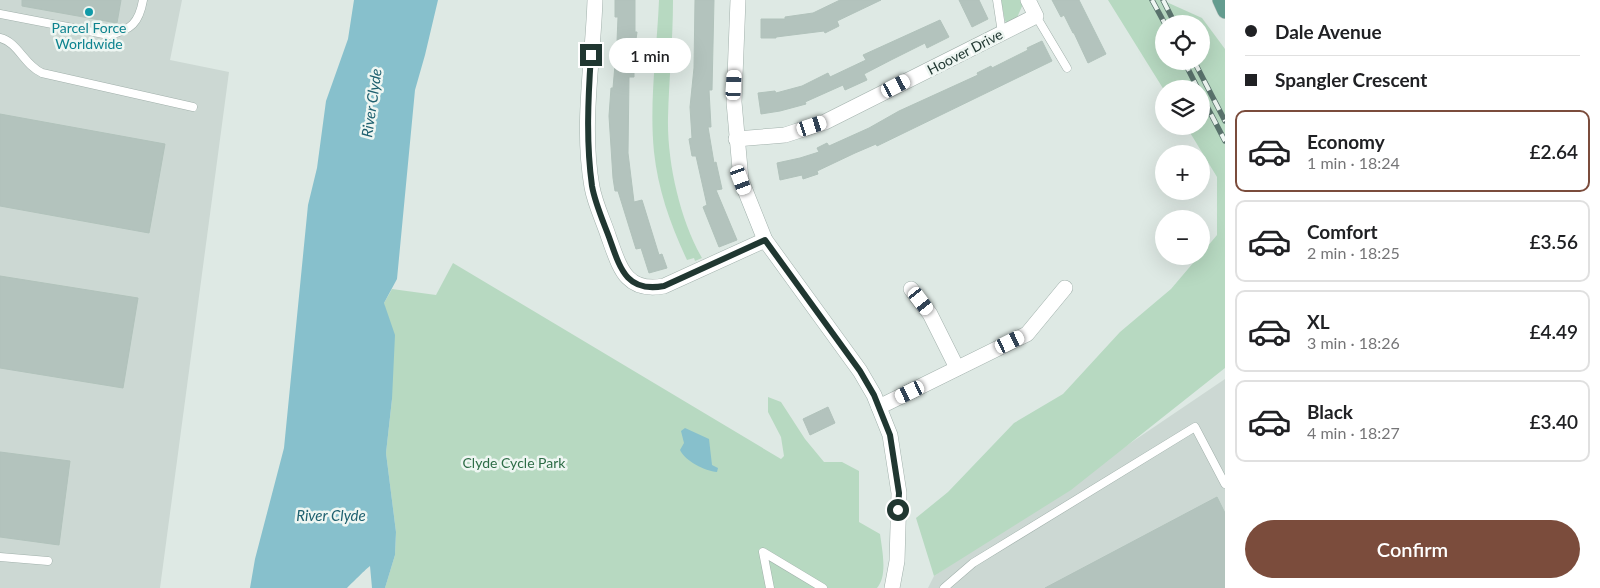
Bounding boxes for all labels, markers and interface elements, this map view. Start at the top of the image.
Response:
marker: Parcel Force Worldwide [83,6,95,18]
map controls [1155,15,1210,265]
button: locate [1155,15,1210,70]
place label: Parcel Force Worldwide [52,19,126,52]
text: Dale Avenue [1275,20,1382,43]
street label: Hoover Drive [924,25,1005,78]
callout: 1 min [608,38,691,72]
route end [580,44,602,66]
text: 1 min [630,46,670,65]
water label: River Clyde [357,67,385,139]
text: Spangler Crescent [1275,68,1427,91]
car [725,70,742,100]
car [879,73,912,99]
button: layers [1155,80,1210,135]
car [795,114,828,138]
icon: car [1247,129,1292,174]
text: Economy [1307,130,1385,153]
text: £2.64 [1529,140,1578,163]
button: + [1155,145,1210,200]
text: 1 min · 18:24 [1307,153,1400,172]
car [728,163,753,197]
button: − [1155,210,1210,265]
icon: car [1247,219,1292,264]
text: Comfort [1307,220,1378,243]
text: £3.56 [1529,230,1578,253]
text: 2 min · 18:25 [1307,243,1400,262]
car [905,285,936,317]
icon: car [1247,309,1292,354]
text: XL [1307,310,1330,333]
text: £4.49 [1529,320,1578,343]
car [993,329,1026,355]
text: 3 min · 18:26 [1307,333,1400,352]
car [893,379,926,405]
icon: car [1247,399,1292,444]
text: Black [1307,400,1353,423]
text: £3.40 [1529,410,1578,433]
text: 4 min · 18:27 [1307,423,1400,442]
park label: Clyde Cycle Park [463,454,566,471]
route start [887,499,909,521]
water label: River Clyde [296,506,366,524]
button: Confirm [1245,520,1580,578]

